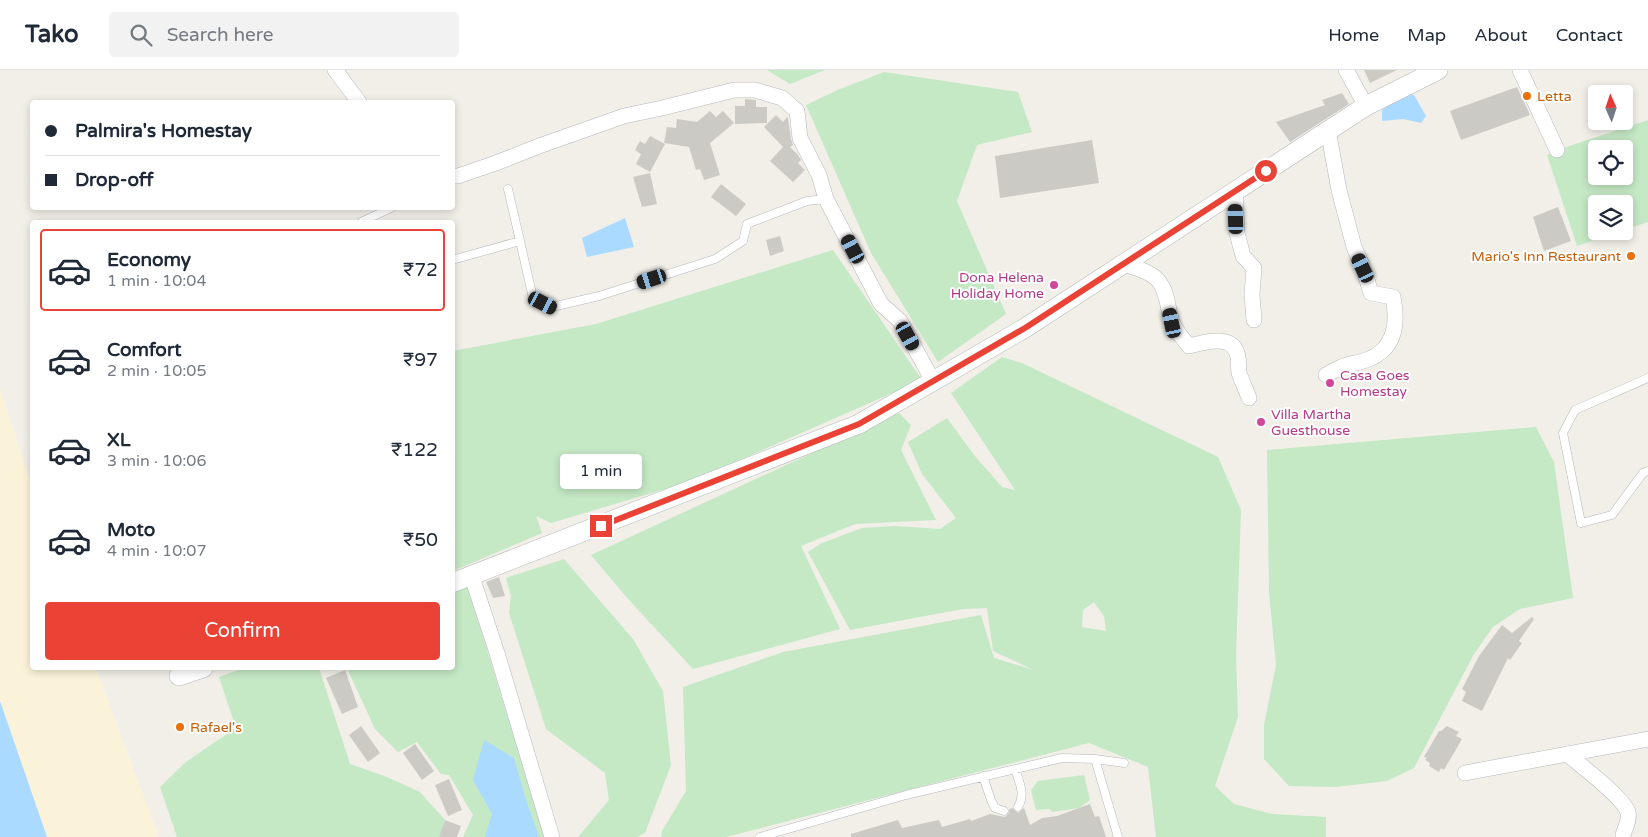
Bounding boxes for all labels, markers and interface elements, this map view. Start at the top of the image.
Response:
search box [109,12,459,57]
text: Tako [25,20,79,49]
icon: search [127,21,155,49]
text: Search here [167,24,273,46]
text: Home [1328,24,1379,46]
text: Map [1407,24,1446,46]
text: About [1474,24,1528,46]
text: Contact [1556,24,1623,46]
north arrow [1588,85,1632,130]
map controls [1588,85,1633,240]
place label: Letta [1537,88,1572,105]
marker: Letta [1521,90,1533,102]
text: Palmira's Homestay [75,120,252,142]
button: locate [1588,140,1633,185]
route start [1255,160,1277,182]
text: Drop-off [75,169,154,191]
button: layers [1588,195,1633,240]
car [1227,204,1244,234]
car [839,232,866,266]
icon: car [47,248,92,293]
place label: Mario's Inn Restaurant [1471,248,1622,265]
text: Economy [107,249,191,271]
marker: Mario's Inn Restaurant [1625,250,1637,262]
car [1349,251,1376,285]
text: ₹72 [403,259,438,281]
car [635,267,668,291]
place label: Dona Helena Holiday Home [951,269,1044,302]
text: 1 min · 10:04 [107,271,206,291]
marker: Dona Helena Holiday Home [1048,279,1060,291]
car [526,290,559,316]
car [1161,307,1182,339]
car [894,319,921,353]
icon: car [47,338,92,383]
text: Comfort [107,339,181,361]
text: ₹97 [403,349,438,371]
text: 2 min · 10:05 [107,361,206,381]
place label: Casa Goes Homestay [1340,367,1410,400]
marker: Casa Goes Homestay [1324,377,1336,389]
place label: Villa Martha Guesthouse [1271,406,1351,439]
marker: Villa Martha Guesthouse [1255,416,1267,428]
icon: car [47,428,92,473]
text: XL [107,429,131,451]
text: ₹122 [391,439,438,461]
text: 3 min · 10:06 [107,451,206,471]
callout: 1 min [560,454,642,488]
text: 1 min [580,461,622,481]
route end [590,515,612,537]
icon: car [47,518,92,563]
text: Moto [107,519,155,541]
text: ₹50 [403,529,438,551]
text: 4 min · 10:07 [107,541,206,561]
button: Confirm [45,602,440,660]
place label: Rafael's [190,719,242,736]
marker: Rafael's [174,721,186,733]

